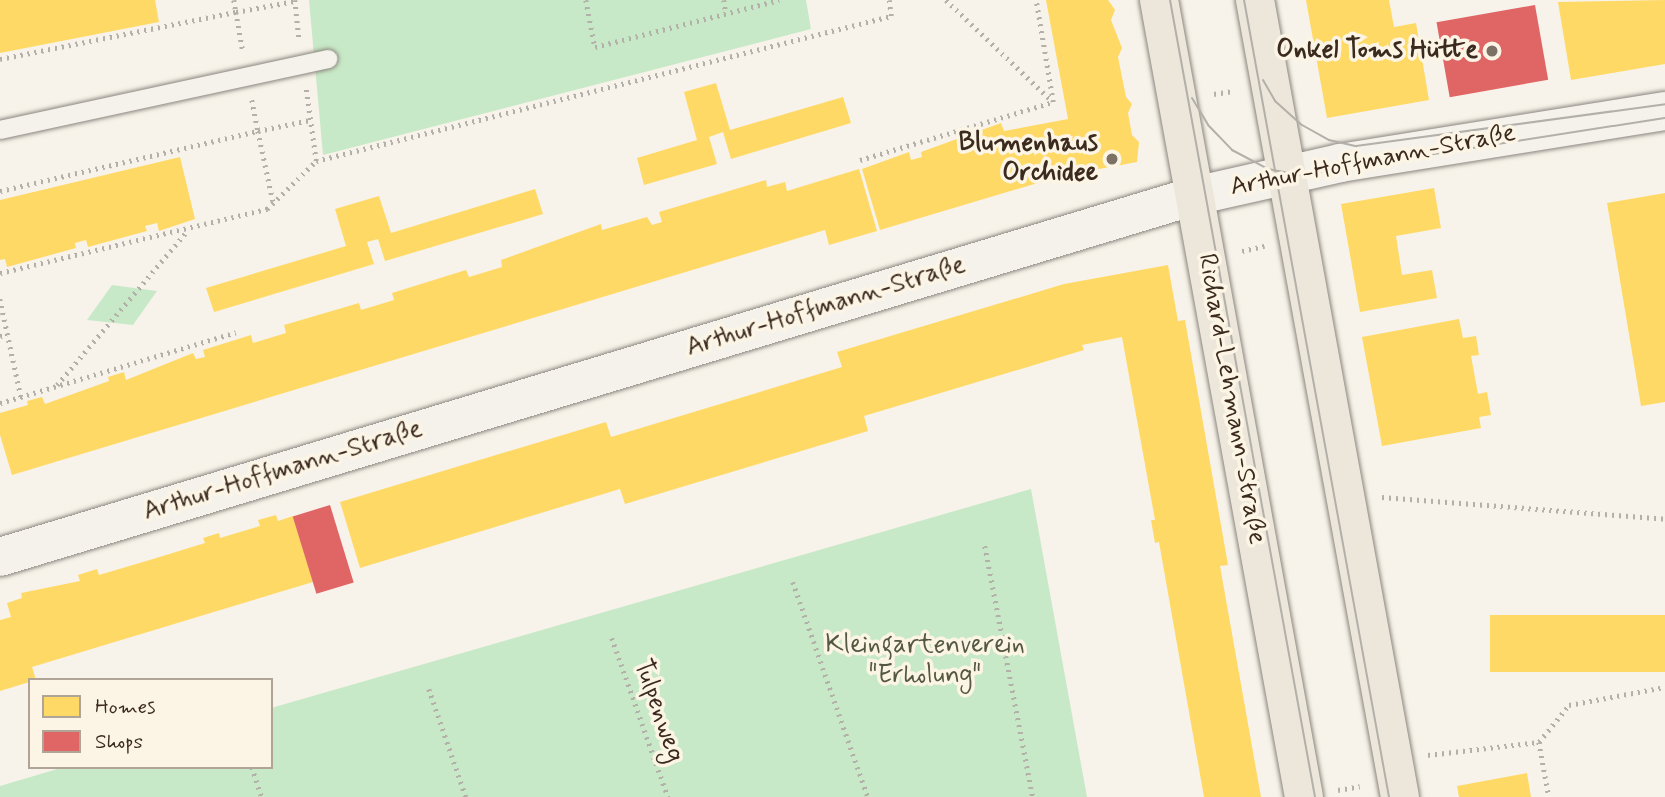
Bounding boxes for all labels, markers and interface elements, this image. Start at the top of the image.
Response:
place label: Onkel Toms Hütte [1275,35,1478,67]
marker: Onkel Toms Hütte [1484,43,1500,59]
street label: Arthur-Hoffmann-Straße [1228,118,1518,204]
place label: Blumenhaus Orchidee [959,128,1098,190]
marker: Blumenhaus Orchidee [1104,151,1120,167]
street label: Arthur-Hoffmann-Straße [683,250,969,364]
street label: Richard-Lehmann-Straße [1190,251,1272,547]
street label: Arthur-Hoffmann-Straße [140,414,426,528]
park label: Kleingartenverein "Erholung" [825,630,1025,692]
street label: Tulpenweg [626,655,690,767]
legend [28,678,273,769]
text: Homes [95,693,155,721]
text: Shops [95,728,143,756]

